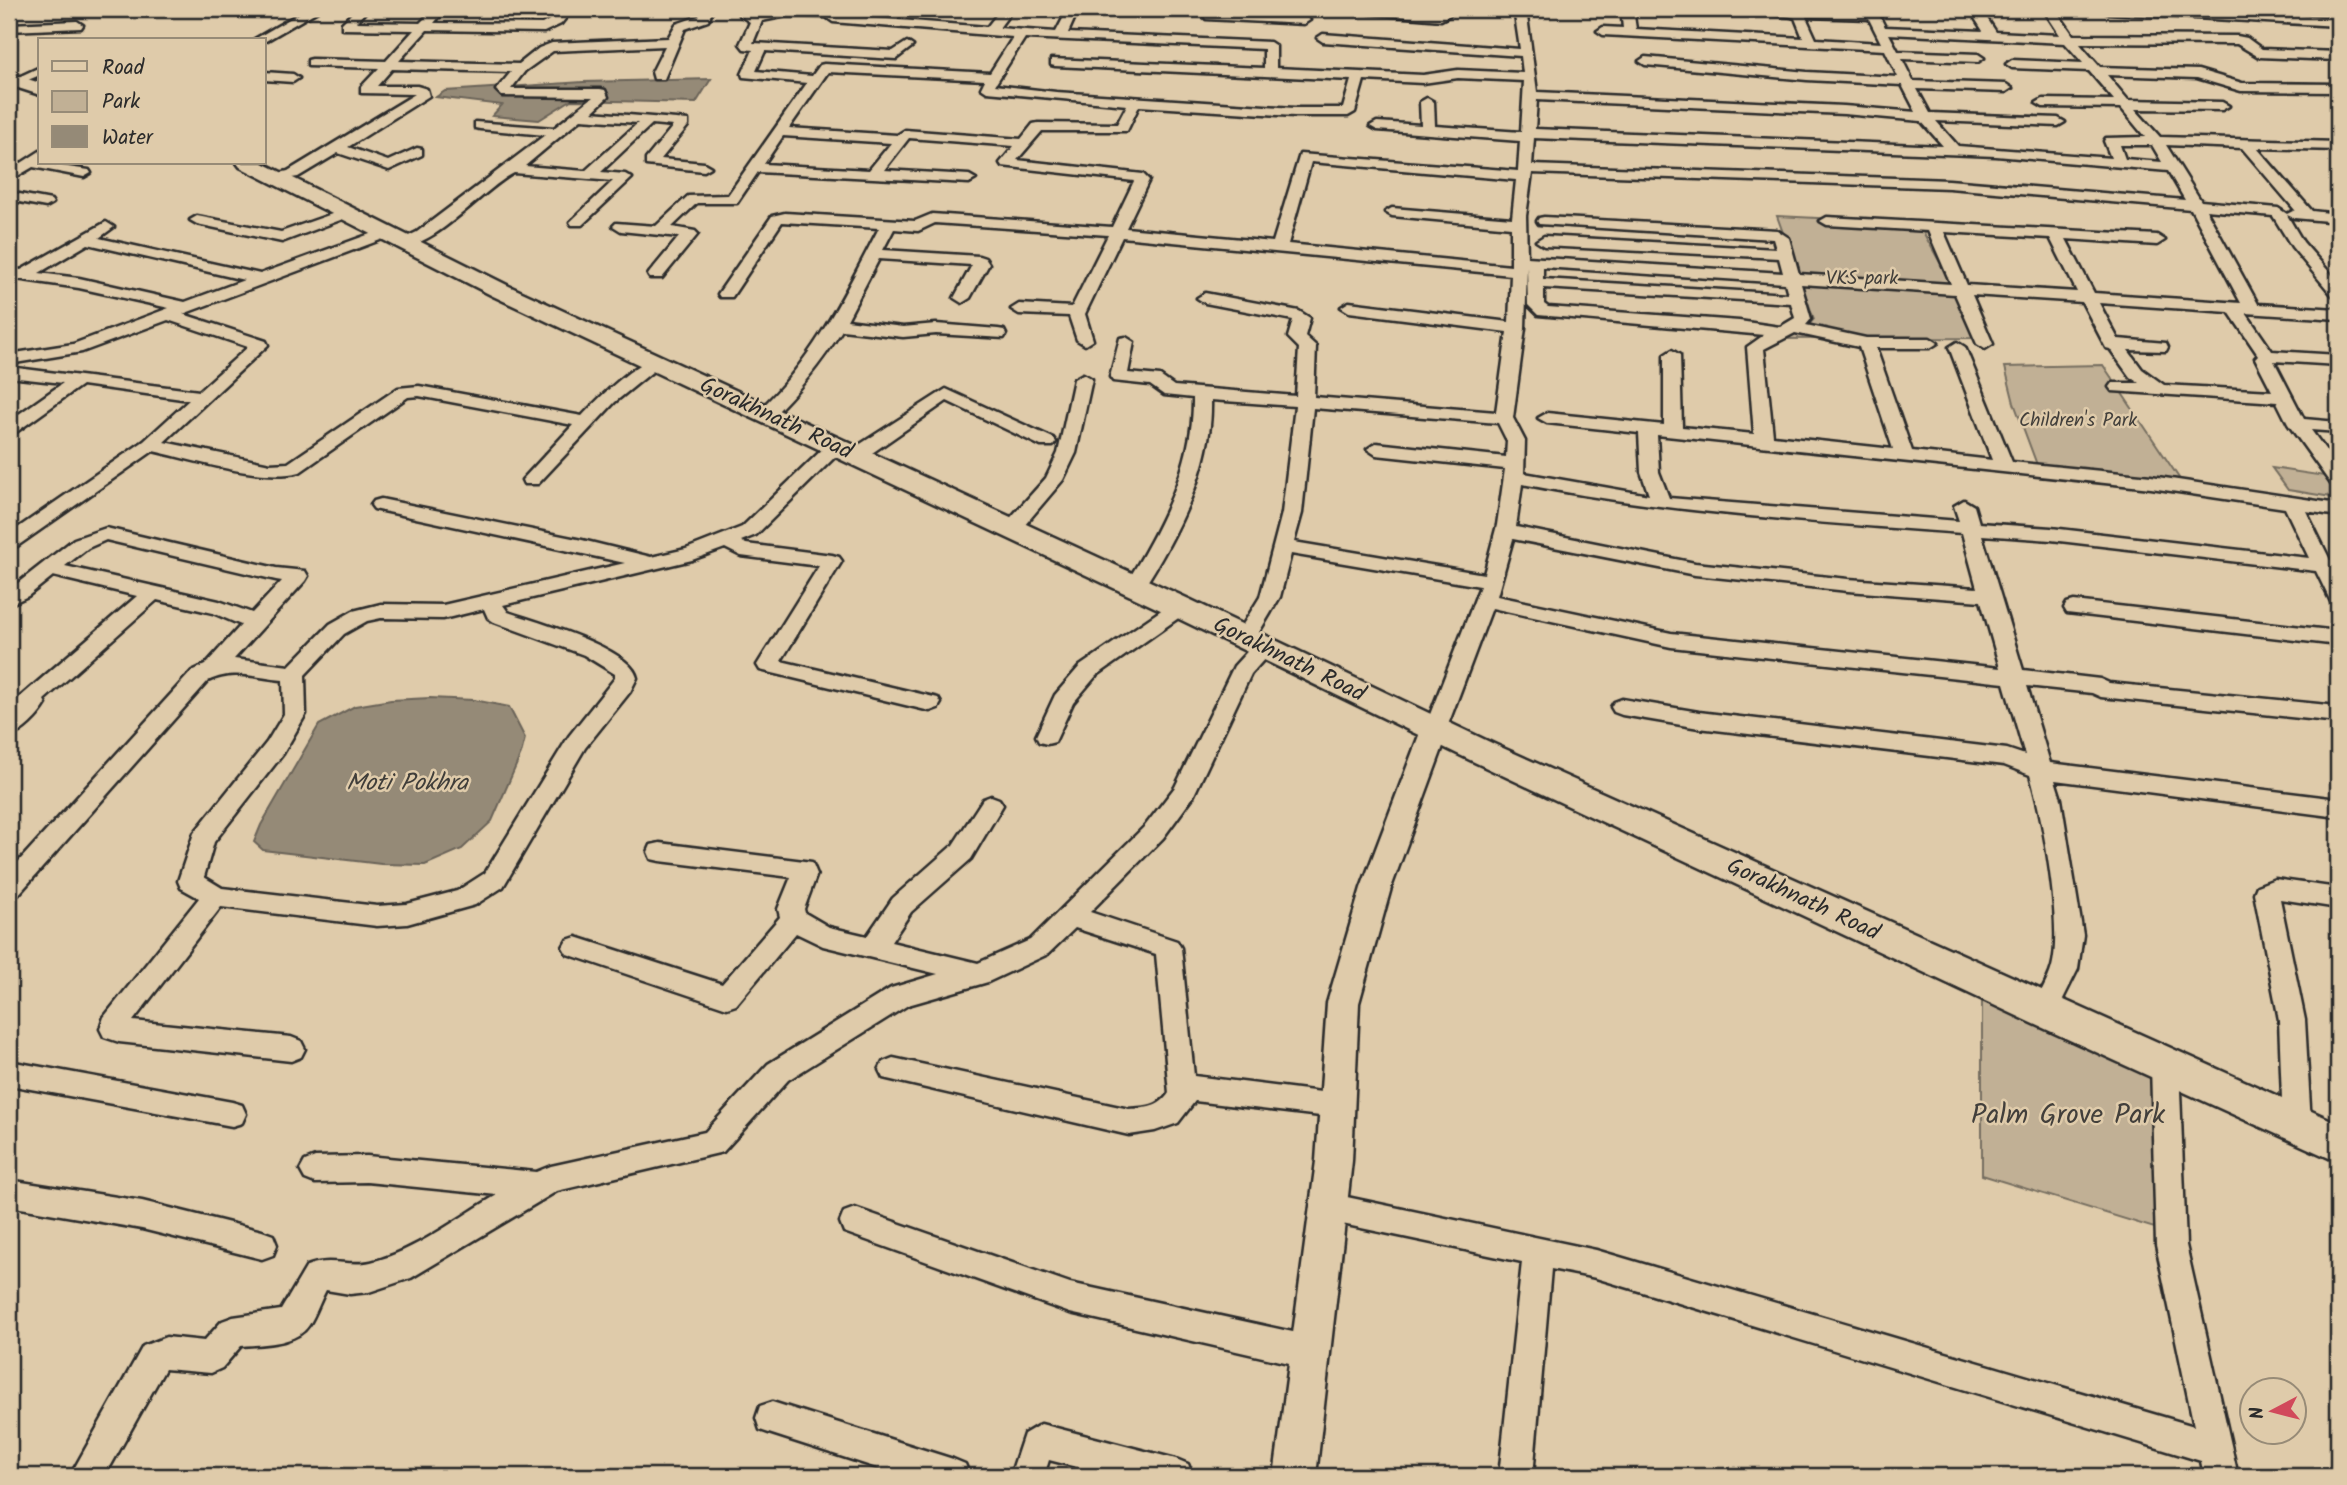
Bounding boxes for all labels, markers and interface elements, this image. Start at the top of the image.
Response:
legend [38,38,266,164]
text: Road [102,52,145,85]
text: Park [102,86,140,119]
text: Water [102,122,154,155]
park label: VKS park [1826,264,1898,294]
street label: Gorakhnath Road [693,368,859,471]
park label: Children's Park [2019,406,2137,436]
street label: Gorakhnath Road [1207,608,1372,713]
water label: Moti Pokhra [346,764,470,803]
street label: Gorakhnath Road [1720,849,1886,952]
park label: Palm Grove Park [1971,1093,2166,1138]
north arrow [2238,1376,2308,1446]
text: N [2242,1405,2274,1421]

